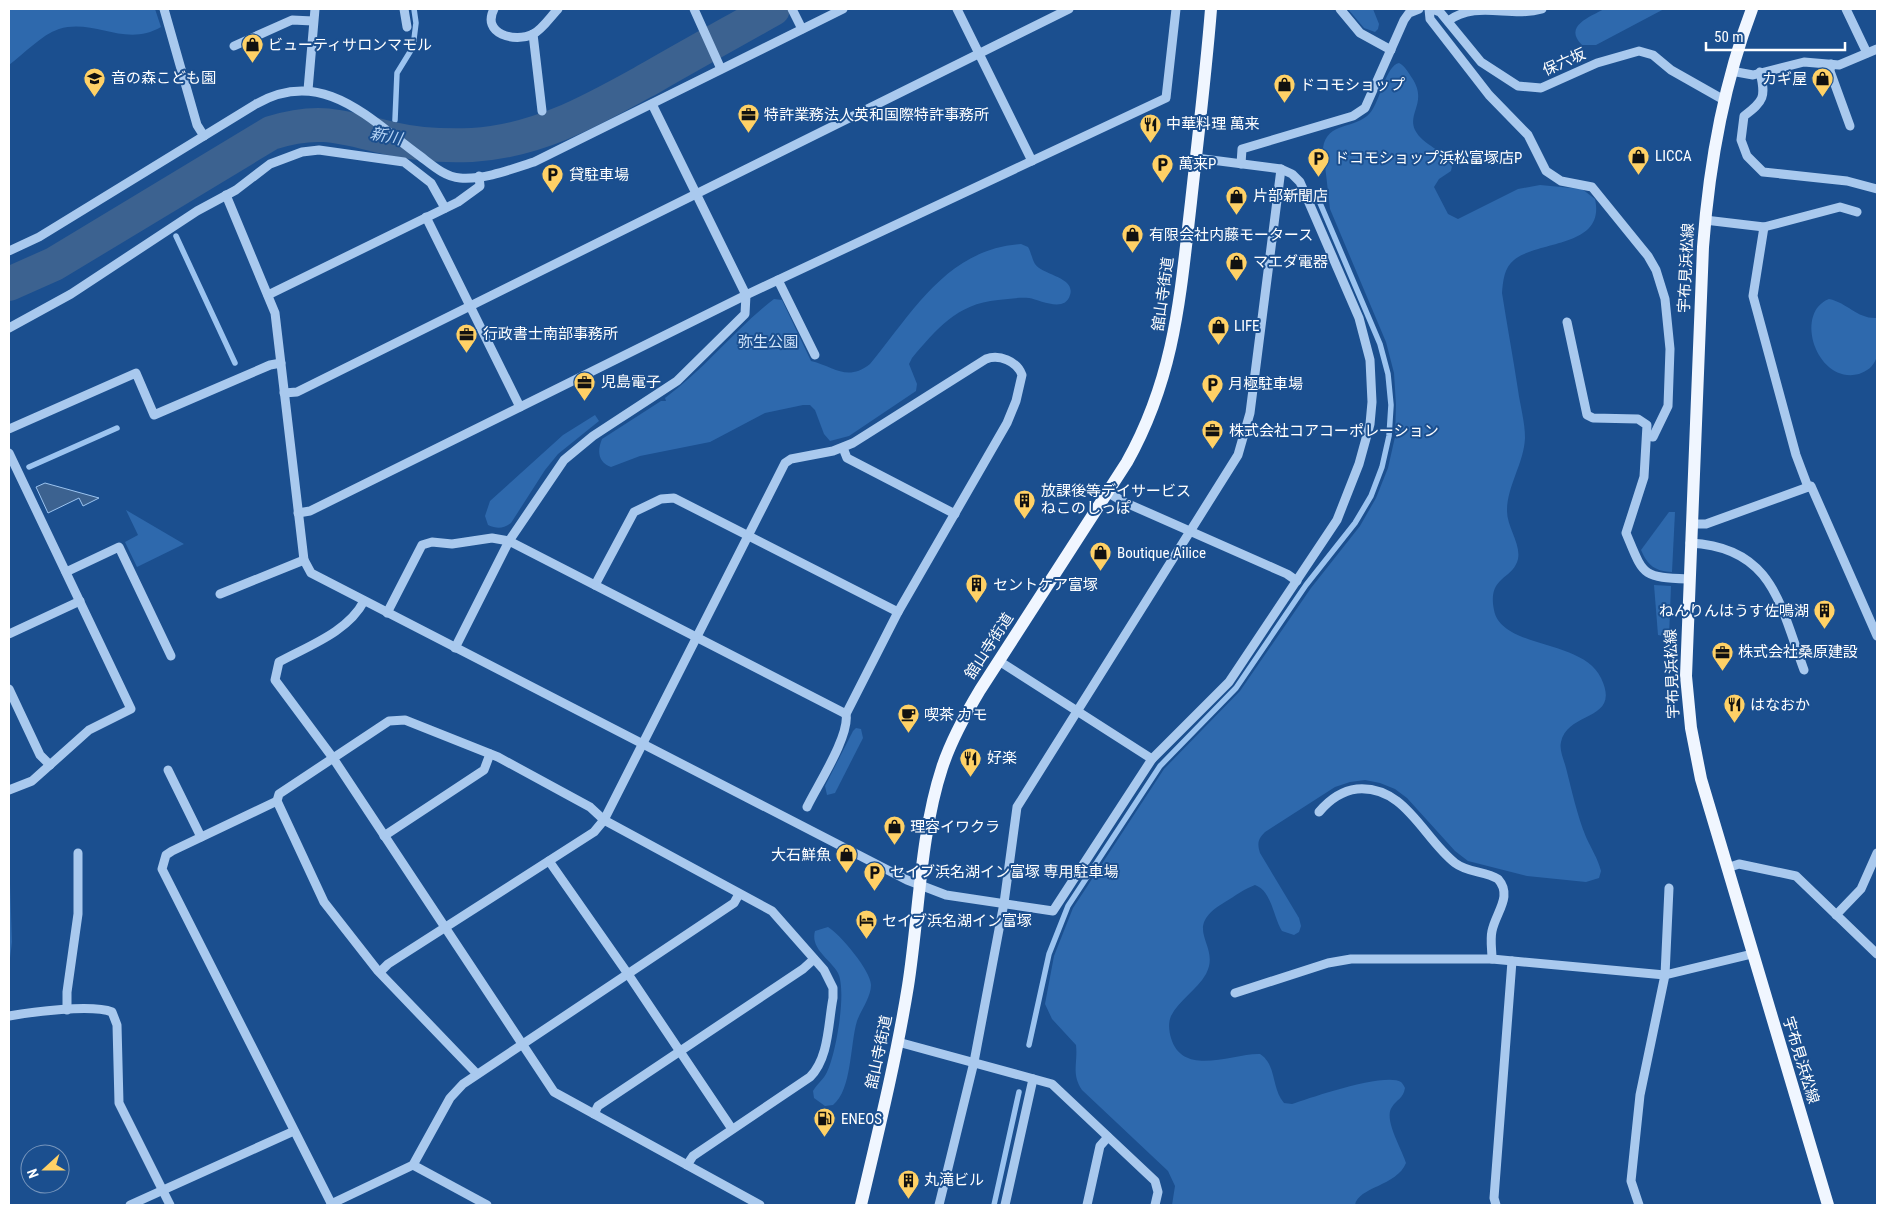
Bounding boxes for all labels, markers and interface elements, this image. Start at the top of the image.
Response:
scale bar [1706,20,1845,52]
text: 50 m [1714,28,1744,46]
shop icon: ビューティサロンマモル [240,33,264,64]
place label: ビューティサロンマモル [268,36,432,54]
street label: 保六坂 [1540,45,1588,79]
school or university icon: 音の森こども園 [83,66,107,97]
shop icon: カギ屋 [1811,67,1835,98]
place label: 音の森こども園 [111,69,216,87]
place label: カギ屋 [1762,70,1807,88]
shop icon: ドコモショップ [1272,73,1296,104]
place label: ドコモショップ [1300,76,1405,94]
office icon: 特許業務法人英和国際特許事務所 [736,103,760,134]
place label: 特許業務法人英和国際特許事務所 [764,106,989,124]
restaurant icon: 中華料理 萬来 [1138,112,1162,143]
place label: 中華料理 萬来 [1166,115,1259,133]
water label: 新川 [368,124,405,149]
shop icon: LICCA [1627,144,1651,175]
parking icon: ドコモショップ浜松富塚店P [1306,146,1330,177]
place label: LICCA [1655,147,1692,165]
place label: ドコモショップ浜松富塚店P [1334,149,1522,167]
parking icon: 萬来P [1150,152,1174,183]
place label: 萬来P [1178,155,1216,173]
parking icon: 貸駐車場 [541,163,565,194]
place label: 貸駐車場 [569,166,629,184]
shop icon: 片部新聞店 [1225,184,1249,215]
place label: 片部新聞店 [1253,187,1328,205]
shop icon: 有限会社内藤モータース [1121,223,1145,254]
street label: 宇布見浜松線 [1675,223,1697,313]
place label: 有限会社内藤モータース [1149,226,1313,244]
shop icon: マエダ電器 [1225,250,1249,281]
place label: マエダ電器 [1253,253,1328,271]
street label: 舘山寺街道 [1149,256,1177,332]
shop icon: LIFE [1206,314,1230,345]
place label: LIFE [1234,317,1260,335]
office icon: 行政書士南部事務所 [455,322,479,353]
place label: 行政書士南部事務所 [483,325,618,343]
park label: 弥生公園 [738,333,798,351]
office icon: 児島電子 [573,370,597,401]
parking icon: 月極駐車場 [1200,372,1224,403]
place label: 児島電子 [601,373,661,391]
place label: 月極駐車場 [1228,375,1303,393]
office icon: 株式会社コアコーポレーション [1201,419,1225,450]
place label: 株式会社コアコーポレーション [1229,422,1439,440]
place label: 放課後等デイサービス ねこのしっぽ [1041,482,1191,517]
building icon: 放課後等デイサービス ねこのしっぽ [1013,488,1037,519]
shop icon: Boutique Ailice [1089,541,1113,572]
place label: Boutique Ailice [1117,544,1206,562]
building icon: セントケア富塚 [965,573,989,604]
place label: セントケア富塚 [993,576,1098,594]
building icon: ねんりんはうす佐鳴湖 [1813,599,1837,630]
place label: ねんりんはうす佐鳴湖 [1659,602,1809,620]
street label: 舘山寺街道 [961,610,1017,682]
street label: 宇布見浜松線 [1661,629,1683,719]
office icon: 株式会社桑原建設 [1710,640,1734,671]
place label: 株式会社桑原建設 [1738,643,1858,661]
restaurant icon: はなおか [1722,693,1746,724]
place label: はなおか [1750,696,1810,714]
cafe icon: 喫茶 カモ [896,703,920,734]
place label: 喫茶 カモ [924,706,987,724]
restaurant icon: 好楽 [959,746,983,777]
place label: 好楽 [987,749,1017,767]
shop icon: 理容イワクラ [882,815,906,846]
place label: 理容イワクラ [910,818,1000,836]
shop icon: 大石鮮魚 [835,843,859,874]
place label: 大石鮮魚 [771,846,831,864]
parking icon: セイブ浜名湖イン富塚 専用駐車場 [862,860,886,891]
place label: セイブ浜名湖イン富塚 専用駐車場 [890,863,1118,881]
hotel icon: セイブ浜名湖イン富塚 [854,909,878,940]
place label: セイブ浜名湖イン富塚 [882,912,1032,930]
street label: 舘山寺街道 [862,1013,896,1091]
street label: 宇布見浜松線 [1779,1014,1823,1106]
fuel station icon: ENEOS [813,1107,837,1138]
place label: ENEOS [841,1110,882,1128]
north arrow [20,1144,70,1194]
text: N [24,1167,42,1181]
building icon: 丸滝ビル [896,1168,920,1199]
place label: 丸滝ビル [924,1171,984,1189]

